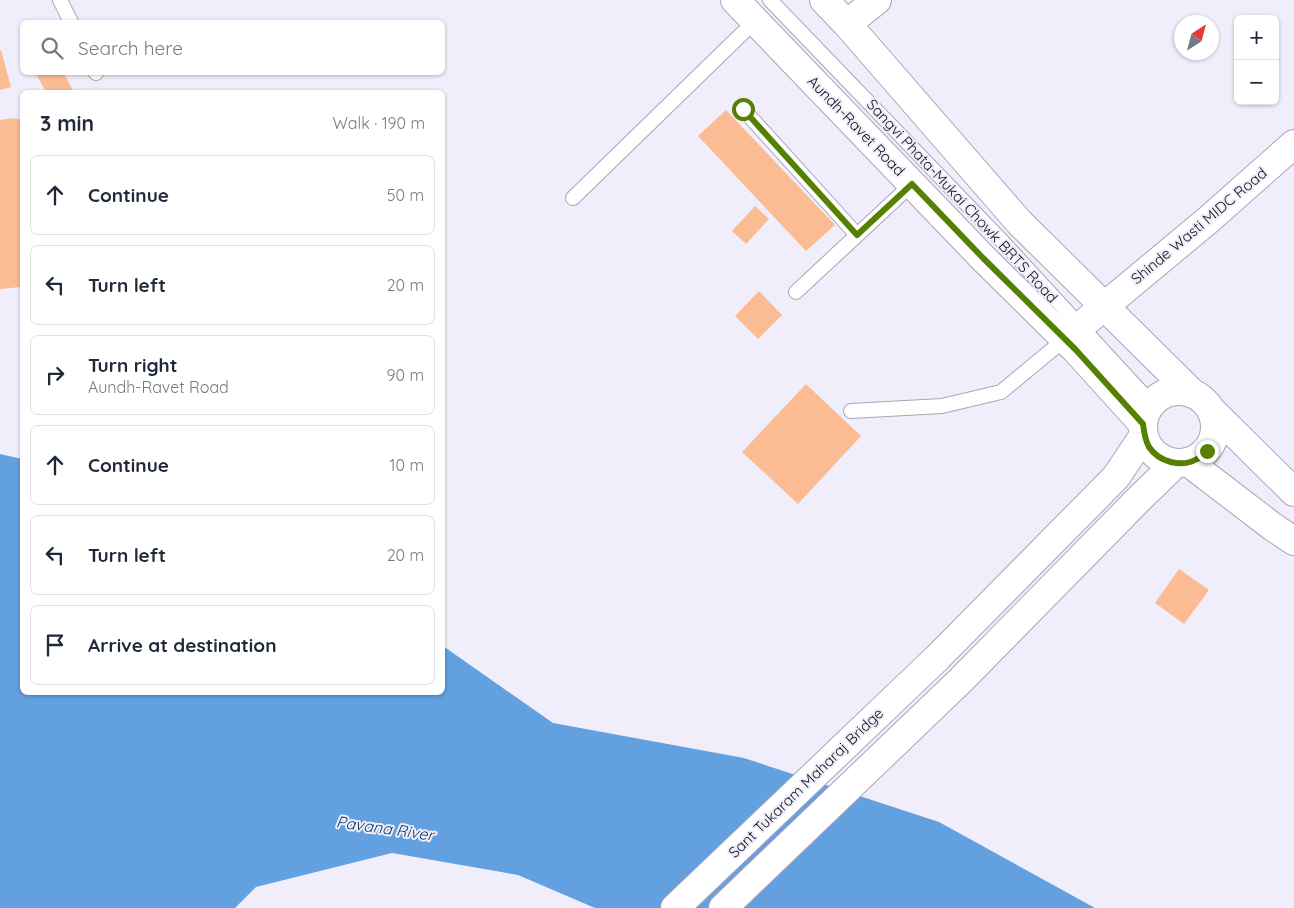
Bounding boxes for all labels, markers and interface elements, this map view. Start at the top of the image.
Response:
north arrow [1174,15,1219,60]
map controls [1234,15,1279,105]
button: + [1234,15,1279,60]
search box [20,20,445,75]
icon: search [38,34,66,62]
text: Search here [78,36,183,60]
button: − [1234,60,1279,105]
street label: Aundh-Ravet Road [804,72,909,180]
street label: Sangvi Phata-Mukai Chowk BRTS Road [863,95,1062,307]
route start [732,98,755,121]
text: 3 min [40,110,94,136]
text: Walk · 190 m [333,113,425,133]
street label: Shinde Wasti MIDC Road [1127,163,1270,288]
icon: ahead [41,181,69,209]
text: Continue [88,183,169,207]
text: 50 m [387,185,424,205]
icon: left [41,271,69,299]
text: Turn left [88,273,166,297]
text: 20 m [387,275,424,295]
text: Turn right [88,353,177,377]
icon: right [41,361,69,389]
text: 90 m [387,365,424,385]
text: Aundh-Ravet Road [88,377,229,397]
route end [1196,440,1219,463]
icon: ahead [41,451,69,479]
text: Continue [88,453,169,477]
text: 10 m [390,455,424,475]
icon: left [41,541,69,569]
text: Turn left [88,543,166,567]
text: 20 m [387,545,424,565]
icon: arrive [41,631,69,659]
text: Arrive at destination [88,633,277,657]
street label: Sant Tukaram Maharaj Bridge [724,704,887,862]
water label: Pavana River [335,811,437,845]

